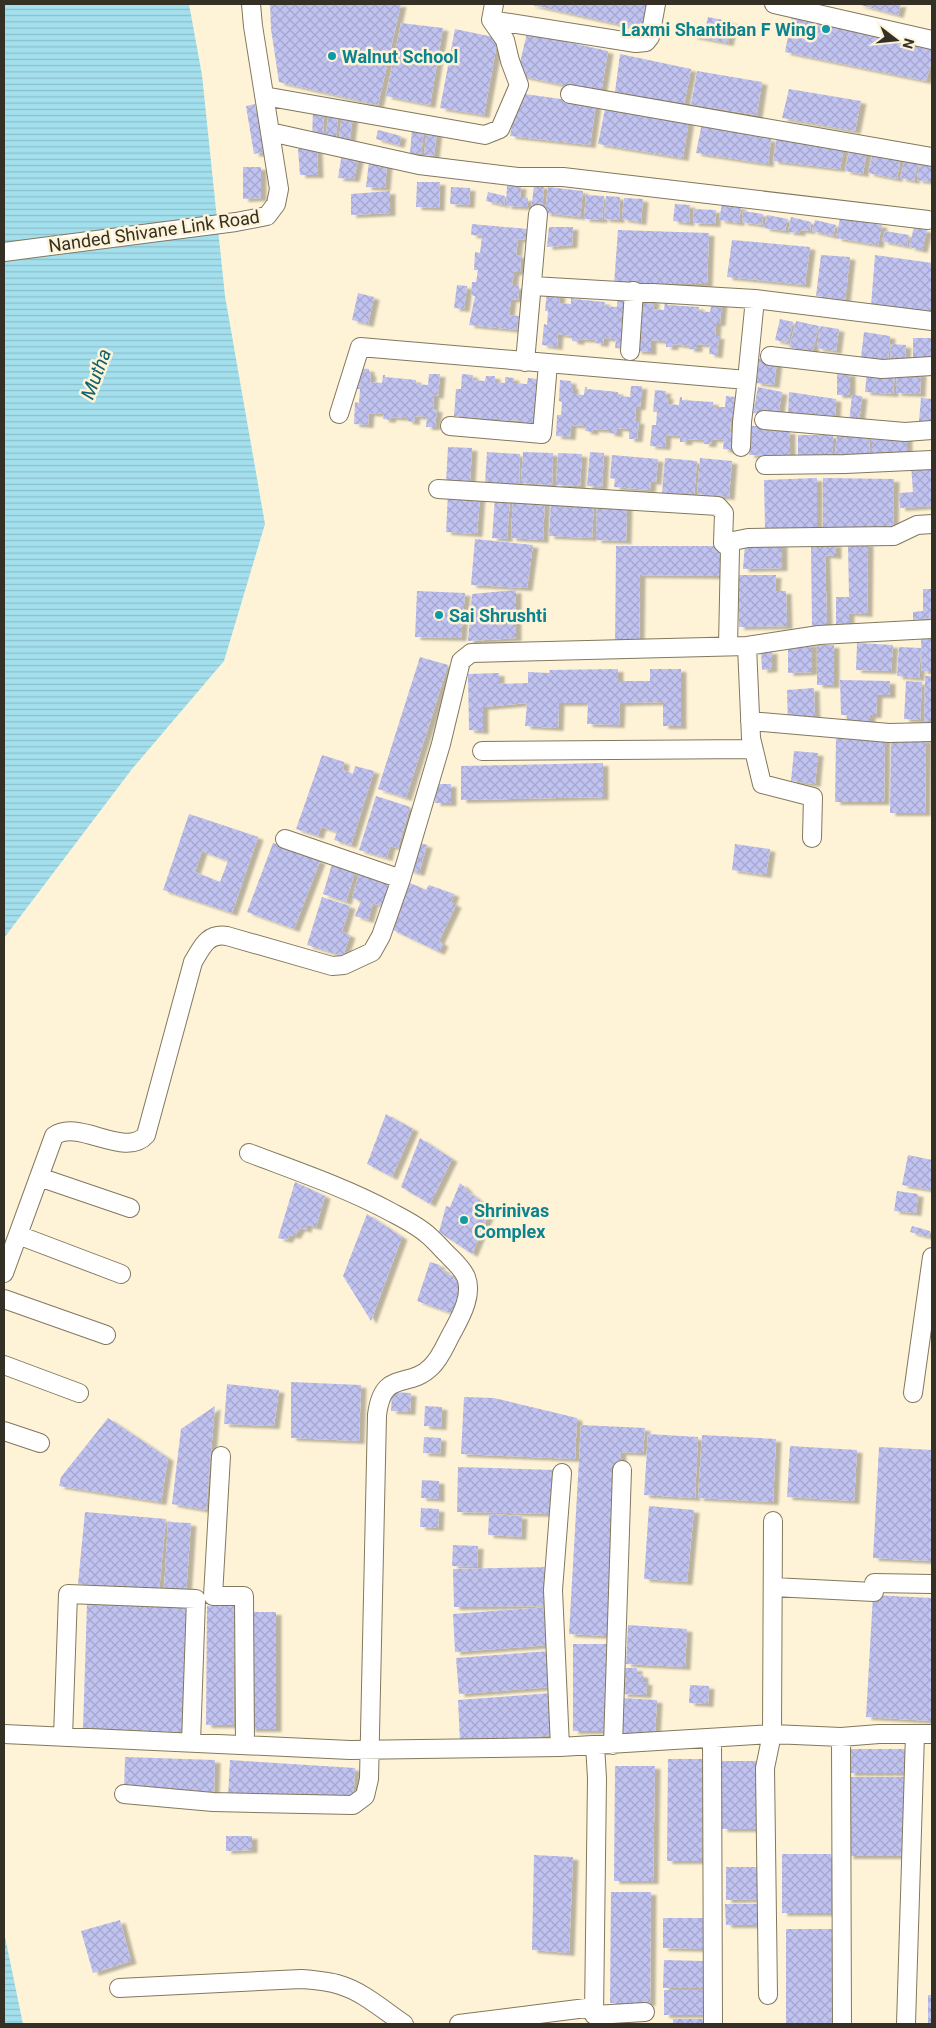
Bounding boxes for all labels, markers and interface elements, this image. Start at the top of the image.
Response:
north arrow [871,15,921,65]
place label: Laxmi Shantiban F Wing [621,19,816,40]
marker: Laxmi Shantiban F Wing [820,23,832,35]
text: N [899,37,918,51]
place label: Walnut School [342,46,458,67]
marker: Walnut School [326,50,338,62]
street label: Nanded Shivane Link Road [47,206,261,256]
water label: Mutha [76,345,116,403]
place label: Sai Shrushti [449,605,547,626]
marker: Sai Shrushti [433,609,445,621]
place label: Shrinivas Complex [474,1200,549,1242]
marker: Shrinivas Complex [458,1214,470,1226]

